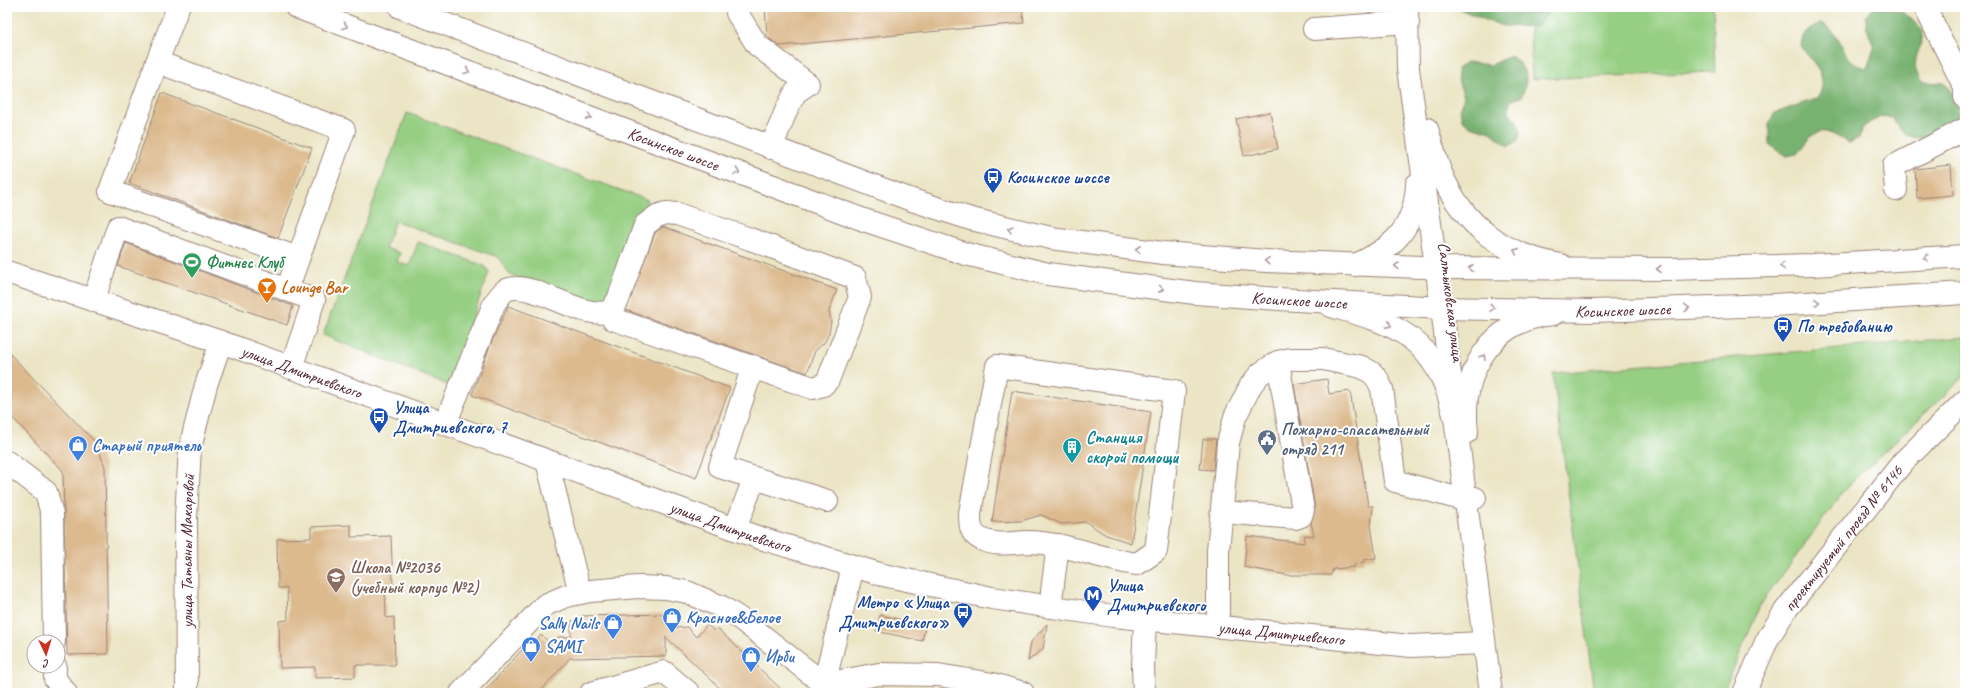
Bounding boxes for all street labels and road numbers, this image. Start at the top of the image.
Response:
street label: Косинское шоссе [625,122,723,176]
street label: Салтыковская улица [1433,241,1469,365]
street label: Косинское шоссе [1251,287,1349,313]
street label: Косинское шоссе [1575,298,1672,322]
street label: улица Дмитриевского [238,340,367,404]
street label: проектируемый проезд № 6146 [1778,460,1908,615]
street label: улица Татьяны Макаровой [175,472,199,629]
street label: улица Дмитриевского [666,495,795,558]
street label: улица Дмитриевского [1216,616,1347,650]

